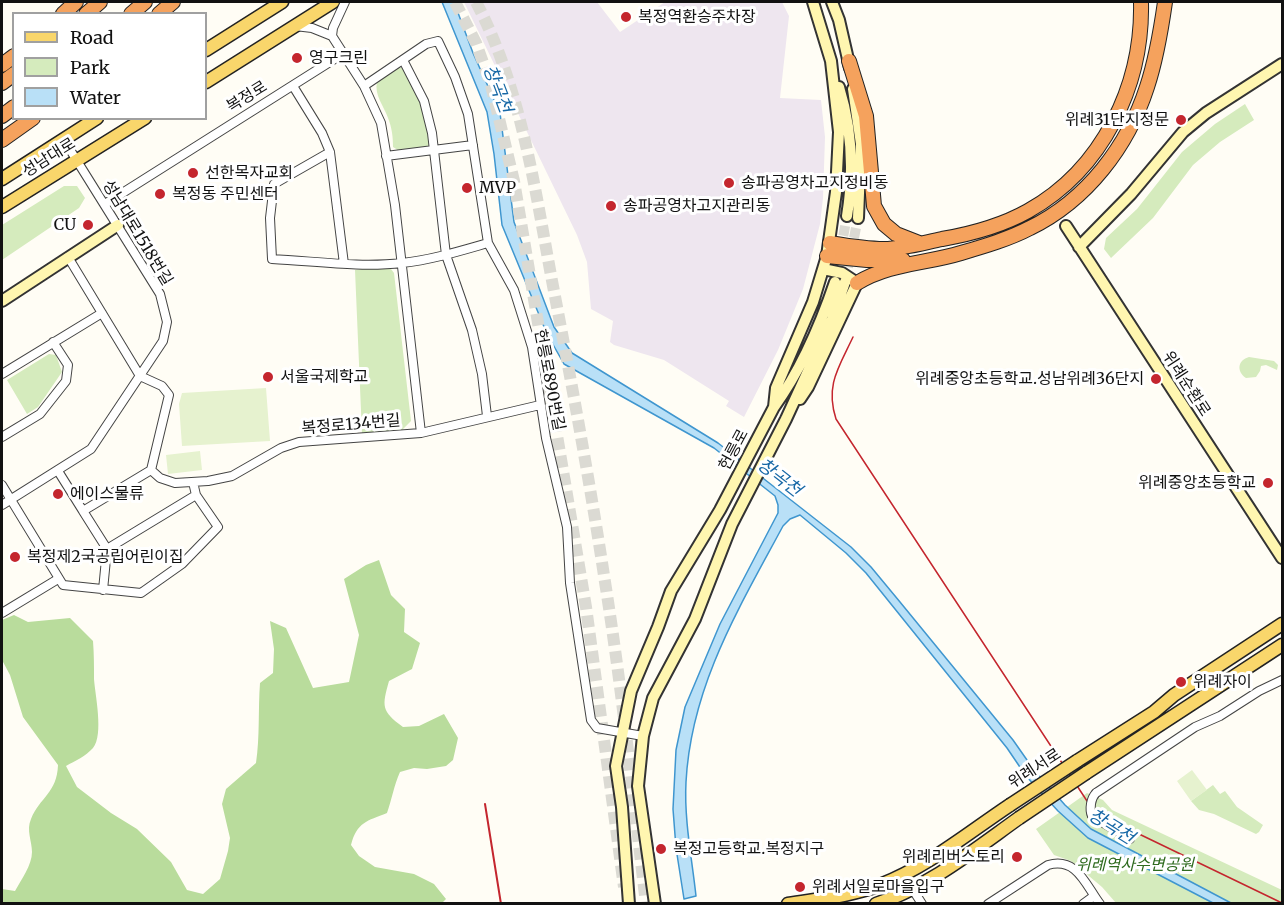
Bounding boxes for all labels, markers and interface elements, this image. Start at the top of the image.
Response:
place label: 복정역환승주차장 [638,7,756,27]
marker: 복정역환승주차장 [619,10,633,24]
legend [12,12,207,120]
text: Road [70,26,114,49]
place label: 영구크린 [309,48,368,68]
marker: 영구크린 [290,51,304,65]
text: Park [70,56,110,79]
water label: 창곡천 [478,62,516,116]
street label: 복정로 [223,77,271,117]
text: Water [70,86,121,109]
place label: 위례31단지정문 [1065,110,1169,130]
marker: 위례31단지정문 [1174,113,1188,127]
street label: 성남대로 [19,134,79,182]
place label: 선한목자교회 [205,163,293,183]
marker: 선한목자교회 [186,166,200,180]
place label: 송파공영차고지정비동 [741,173,888,193]
marker: 송파공영차고지정비동 [722,176,736,190]
street label: 성남대로1518번길 [98,177,176,289]
place label: MVP [479,178,516,198]
marker: MVP [460,181,474,195]
place label: 복정동 주민센터 [172,184,279,204]
marker: 복정동 주민센터 [153,187,167,201]
place label: 송파공영차고지관리동 [623,196,770,216]
marker: 송파공영차고지관리동 [604,199,618,213]
place label: CU [54,215,76,235]
marker: CU [81,218,95,232]
street label: 헌릉로890번길 [530,328,568,432]
street label: 위례순환로 [1158,348,1214,420]
place label: 서울국제학교 [280,367,368,387]
place label: 위례중앙초등학교.성남위례36단지 [915,369,1144,389]
marker: 서울국제학교 [261,370,275,384]
marker: 위례중앙초등학교.성남위례36단지 [1149,372,1163,386]
street label: 복정로134번길 [301,411,401,439]
street label: 헌릉로 [715,426,753,474]
water label: 창곡천 [753,454,805,502]
place label: 위례중앙초등학교 [1138,473,1256,493]
marker: 위례중앙초등학교 [1261,476,1275,490]
place label: 에이스물류 [70,484,144,504]
marker: 에이스물류 [51,487,65,501]
place label: 복정제2국공립어린이집 [27,547,184,567]
marker: 복정제2국공립어린이집 [8,550,22,564]
place label: 위례자이 [1193,672,1252,692]
marker: 위례자이 [1174,675,1188,689]
street label: 위례서로 [1005,745,1065,793]
water label: 창곡천 [1084,805,1138,849]
place label: 복정고등학교.복정지구 [673,839,824,859]
marker: 복정고등학교.복정지구 [654,842,668,856]
place label: 위례리버스토리 [902,847,1005,867]
marker: 위례리버스토리 [1010,850,1024,864]
park label: 위례역사수변공원 [1076,855,1194,875]
place label: 위례서일로마을입구 [812,877,944,897]
marker: 위례서일로마을입구 [793,880,807,894]

